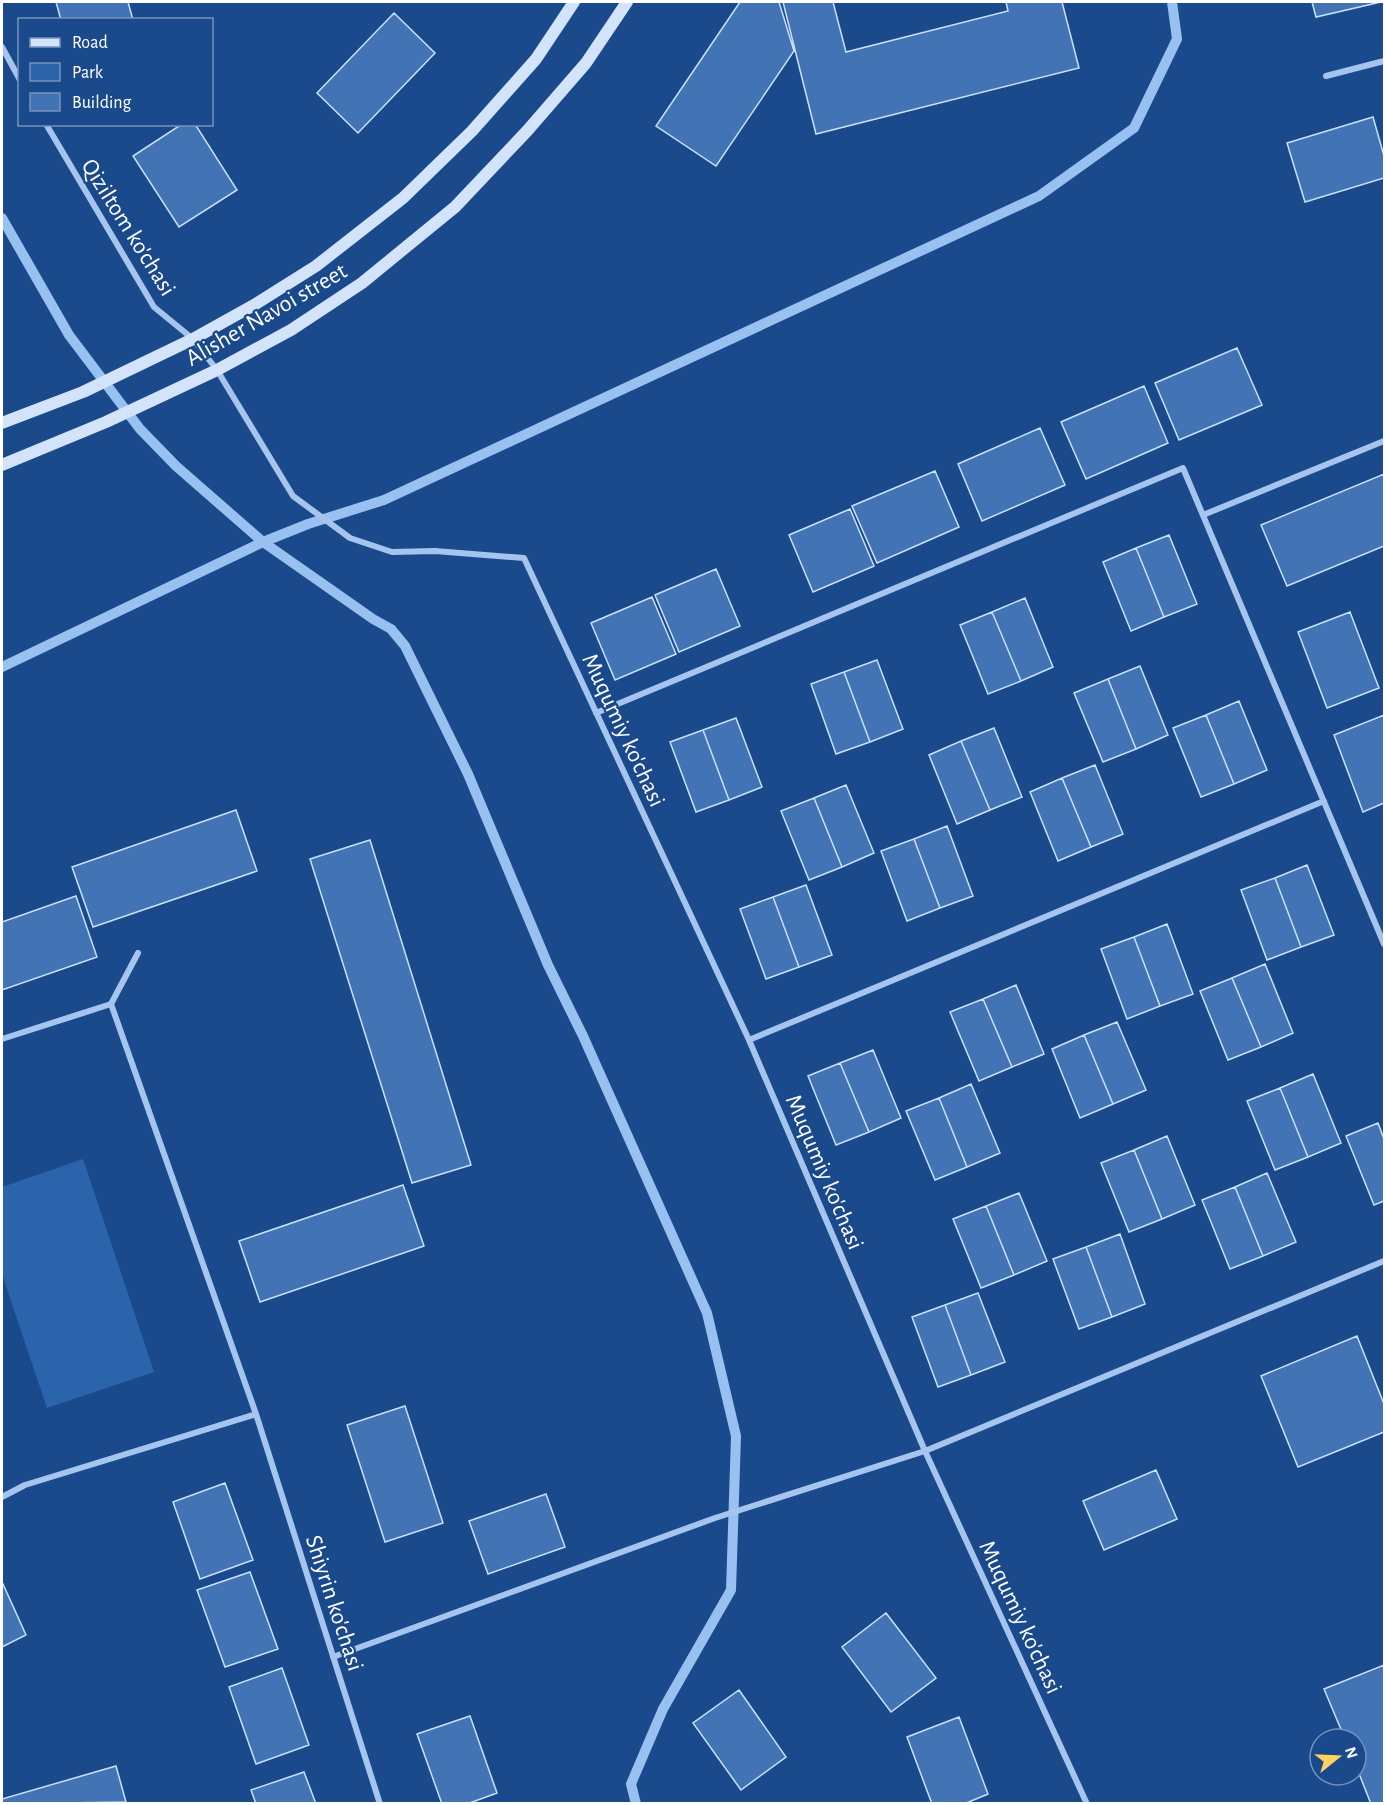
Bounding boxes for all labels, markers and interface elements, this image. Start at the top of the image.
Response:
legend [18,18,213,126]
text: Road [72,34,108,52]
text: Park [72,64,104,82]
text: Building [72,94,132,112]
street label: Qiziltom ko'chasi [77,155,180,300]
street label: Alisher Navoi street [182,259,352,371]
street label: Muqumiy ko'chasi [577,650,669,811]
street label: Muqumiy ko'chasi [781,1091,868,1253]
street label: Shiyrin ko'chasi [301,1532,367,1674]
street label: Muqumiy ko'chasi [974,1537,1066,1698]
north arrow [1308,1727,1368,1787]
text: N [1342,1745,1361,1760]

